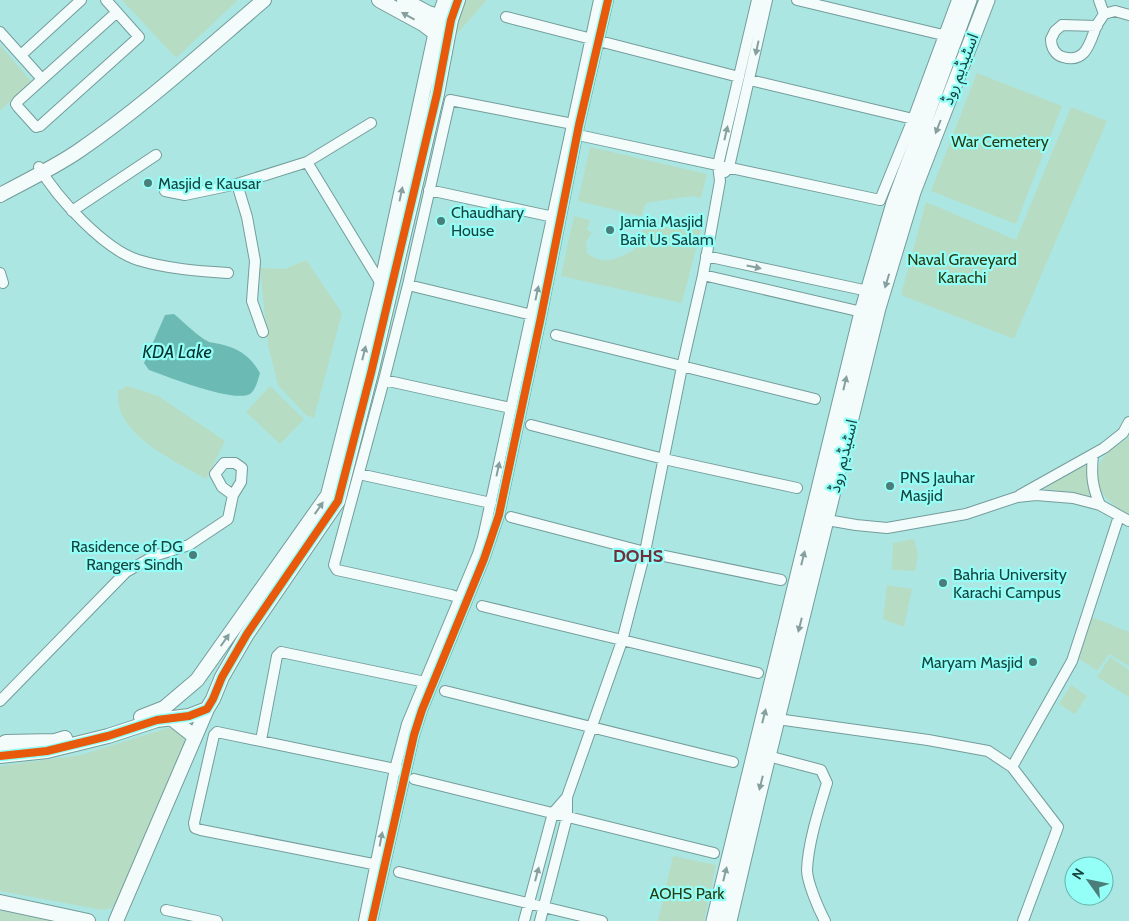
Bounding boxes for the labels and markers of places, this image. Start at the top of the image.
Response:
place label: Masjid e Kausar [158,174,262,193]
marker: Masjid e Kausar [142,177,154,189]
place label: Chaudhary House [451,203,524,240]
place label: Jamia Masjid Bait Us Salam [619,212,714,249]
marker: Chaudhary House [435,215,447,227]
marker: Jamia Masjid Bait Us Salam [604,224,616,236]
place label: PNS Jauhar Masjid [900,468,976,505]
marker: PNS Jauhar Masjid [884,480,896,492]
place label: Rasidence of DG Rangers Sindh [71,537,183,574]
marker: Rasidence of DG Rangers Sindh [187,549,199,561]
place label: Bahria University Karachi Campus [953,565,1067,602]
marker: Bahria University Karachi Campus [937,577,949,589]
place label: Maryam Masjid [921,653,1023,672]
marker: Maryam Masjid [1027,656,1039,668]

